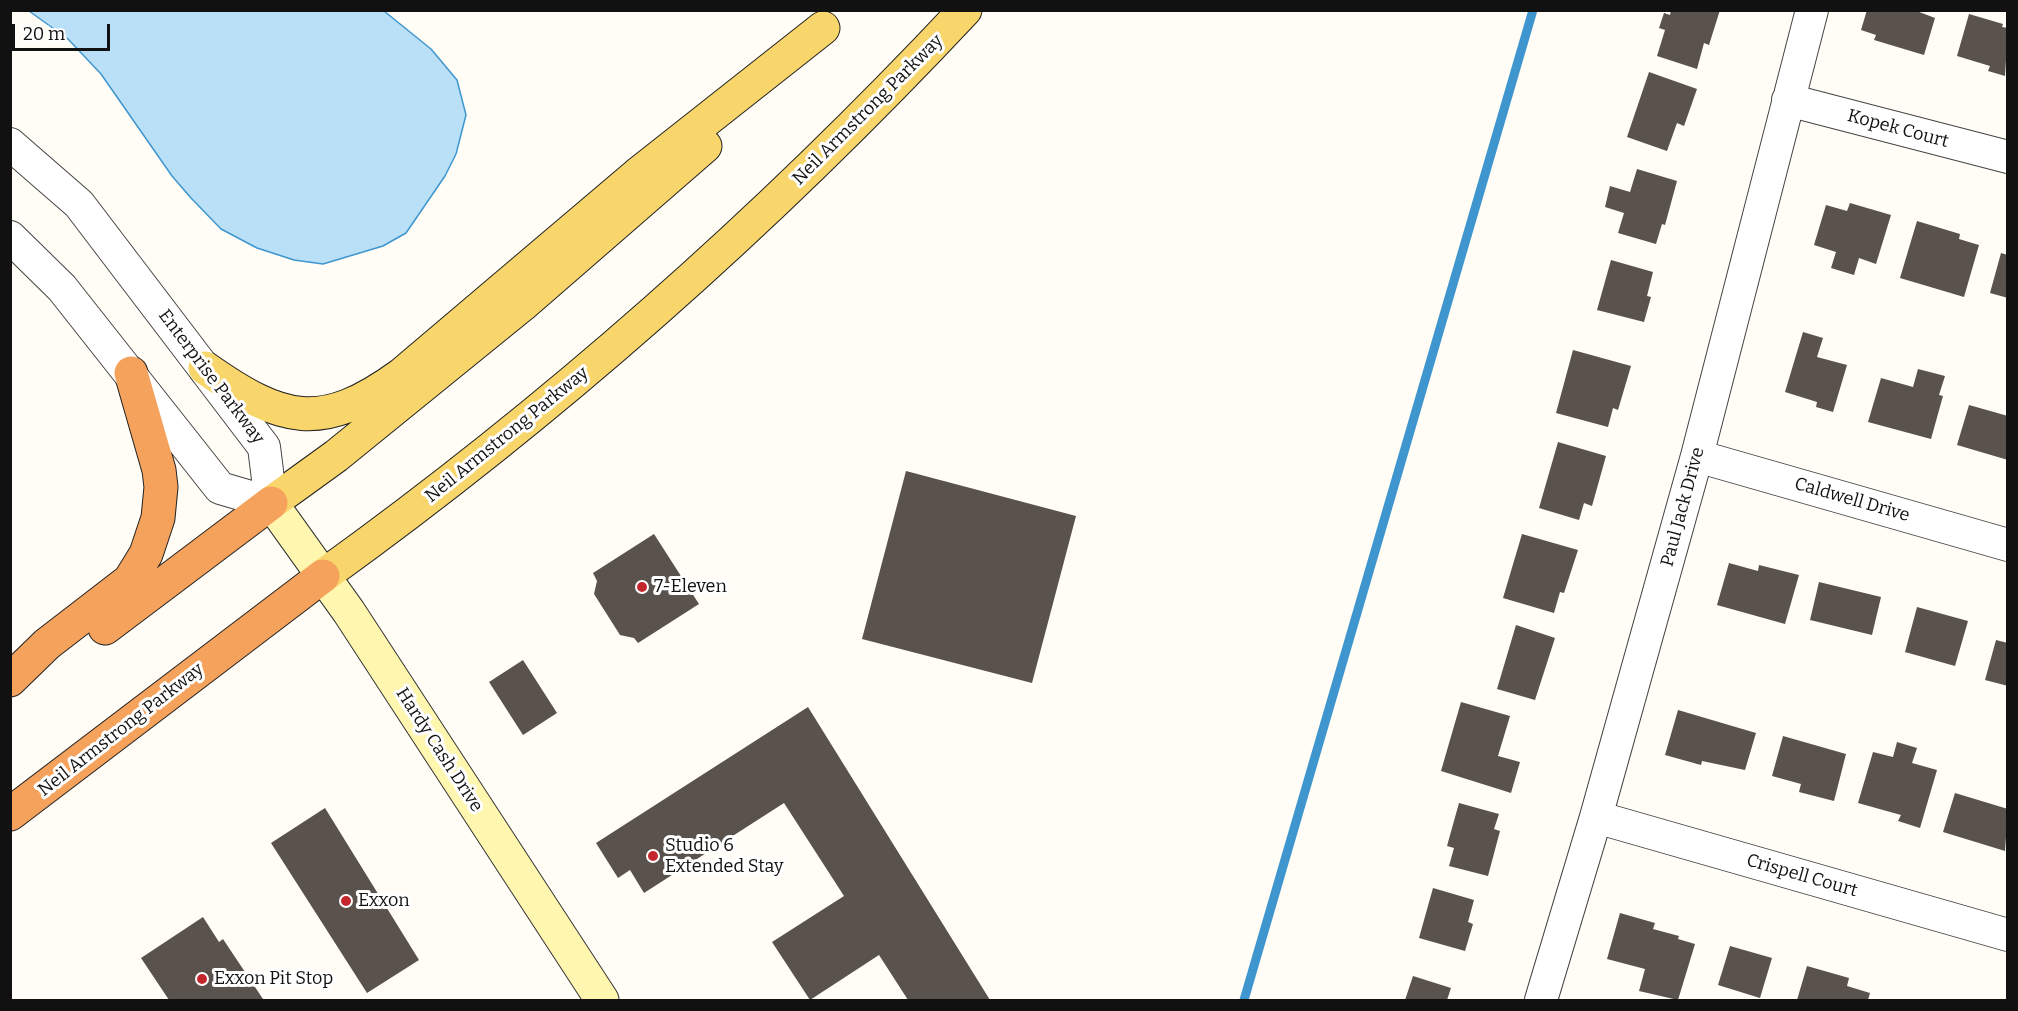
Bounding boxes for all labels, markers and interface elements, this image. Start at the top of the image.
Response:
scale bar [15,12,112,50]
text: 20 m [23,23,65,45]
street label: Neil Armstrong Parkway [788,30,948,190]
street label: Kopek Court [1845,105,1951,153]
street label: Enterprise Parkway [153,306,269,448]
street label: Neil Armstrong Parkway [421,362,593,508]
street label: Paul Jack Drive [1657,445,1709,569]
street label: Caldwell Drive [1792,473,1912,527]
place label: 7-Eleven [654,576,727,598]
marker: 7-Eleven [635,580,649,594]
street label: Neil Armstrong Parkway [34,659,208,801]
street label: Hardy Cash Drive [391,684,487,816]
place label: Studio 6 Extended Stay [665,835,783,878]
marker: Studio 6 Extended Stay [646,849,660,863]
street label: Crispell Court [1744,850,1860,902]
place label: Exxon [358,890,410,912]
marker: Exxon [339,894,353,908]
place label: Exxon Pit Stop [214,968,333,990]
marker: Exxon Pit Stop [195,972,209,986]

